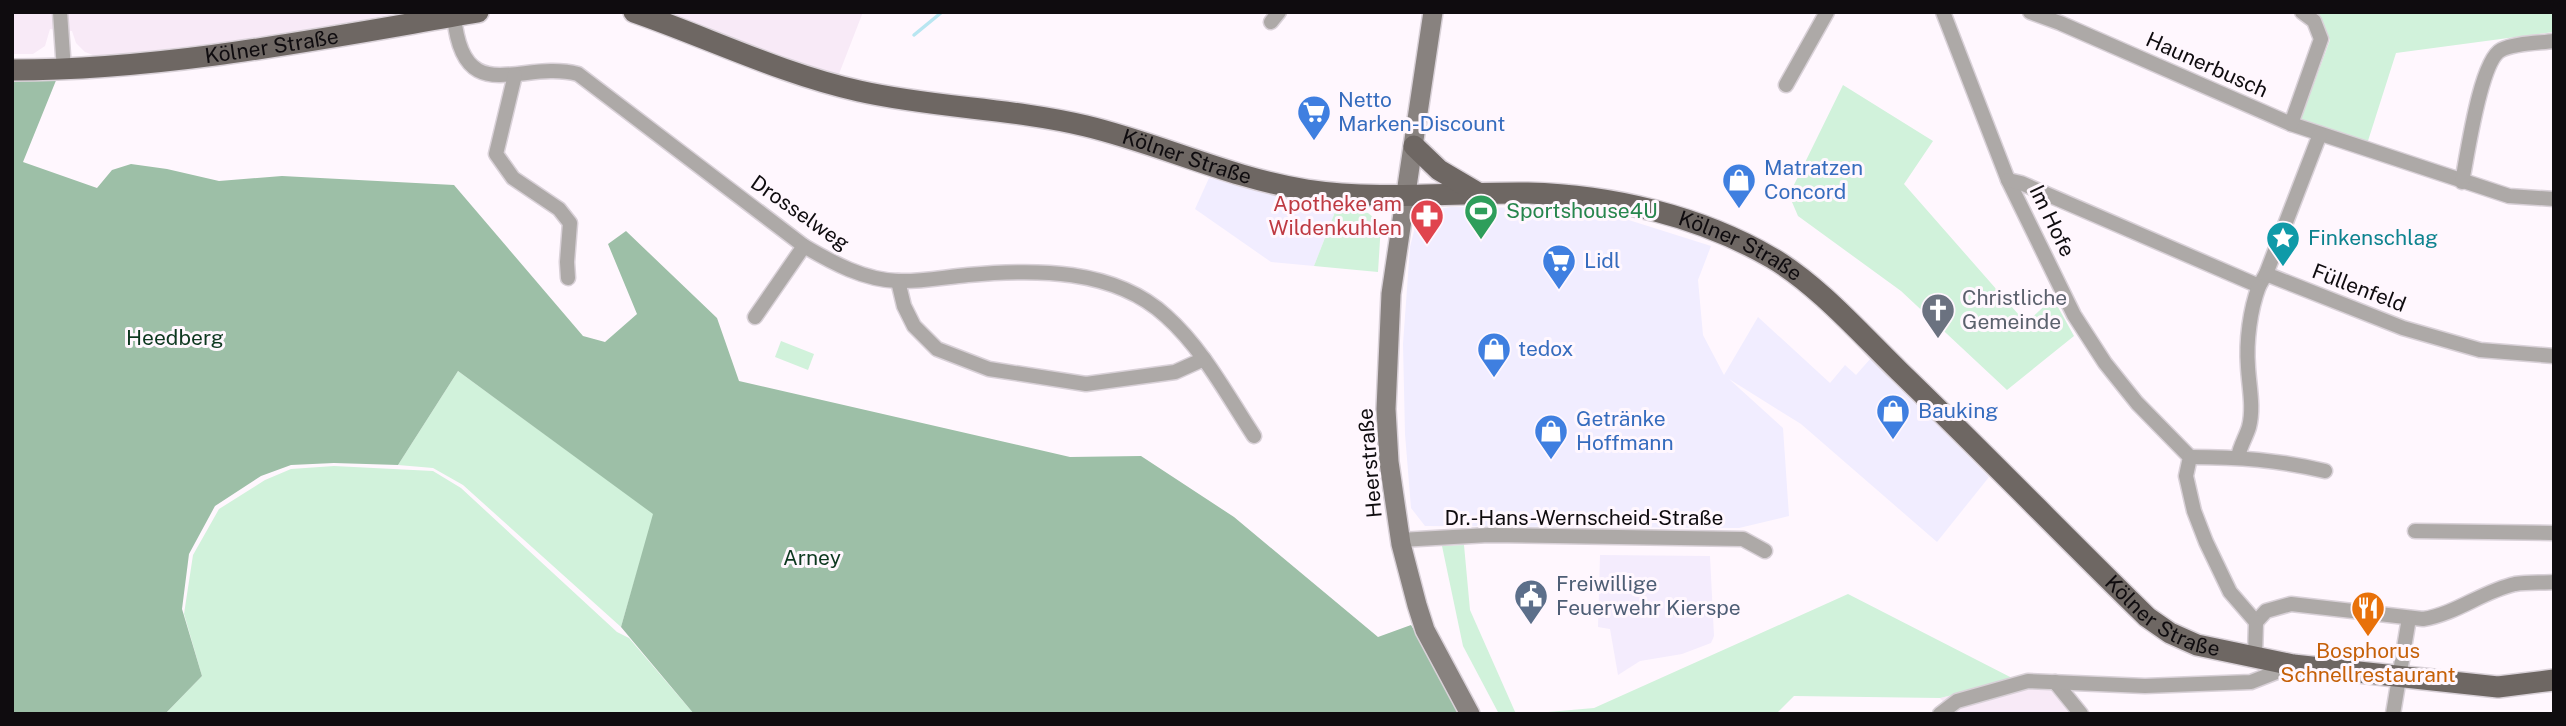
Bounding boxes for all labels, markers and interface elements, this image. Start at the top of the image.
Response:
street label: Kölner Straße [203,23,340,68]
street label: Haunerbusch [2142,27,2272,103]
place label: Netto Marken-Discount [1338,87,1505,136]
supermarket icon: Netto Marken-Discount [1295,93,1333,142]
street label: Kölner Straße [1119,124,1255,189]
place label: Matratzen Concord [1764,155,1863,204]
shop icon: Matratzen Concord [1720,161,1758,210]
street label: Drosselweg [746,170,854,256]
street label: Im Hofe [2024,181,2080,261]
place label: Apotheke am Wildenkuhlen [1268,191,1402,240]
sports icon: Sportshouse4U [1462,192,1500,241]
pharmacy icon: Apotheke am Wildenkuhlen [1408,197,1446,246]
place label: Sportshouse4U [1506,198,1658,223]
street label: Kölner Straße [1675,205,1807,286]
place icon: Finkenschlag [2264,219,2302,268]
place label: Finkenschlag [2308,225,2438,250]
supermarket icon: Lidl [1540,242,1578,291]
place label: Lidl [1584,248,1620,273]
street label: Füllenfeld [2309,258,2410,317]
place label: Christliche Gemeinde [1962,285,2067,334]
church icon: Christliche Gemeinde [1919,291,1957,340]
park label: Heedberg [126,325,224,350]
shop icon: tedox [1475,330,1513,379]
place label: tedox [1518,336,1573,361]
shop icon: Bauking [1874,392,1912,441]
place label: Bauking [1918,398,1998,423]
place label: Getränke Hoffmann [1576,406,1674,455]
street label: Heerstraße [1352,407,1387,519]
shop icon: Getränke Hoffmann [1532,412,1570,461]
street label: Dr.-Hans-Wernscheid-Straße [1444,505,1724,530]
park label: Arney [783,545,841,570]
street label: Kölner Straße [2100,570,2222,661]
place label: Freiwillige Feuerwehr Kierspe [1556,571,1741,620]
public building icon: Freiwillige Feuerwehr Kierspe [1512,577,1550,626]
restaurant icon: Bosphorus Schnellrestaurant [2349,589,2387,638]
place label: Bosphorus Schnellrestaurant [2280,638,2456,687]

